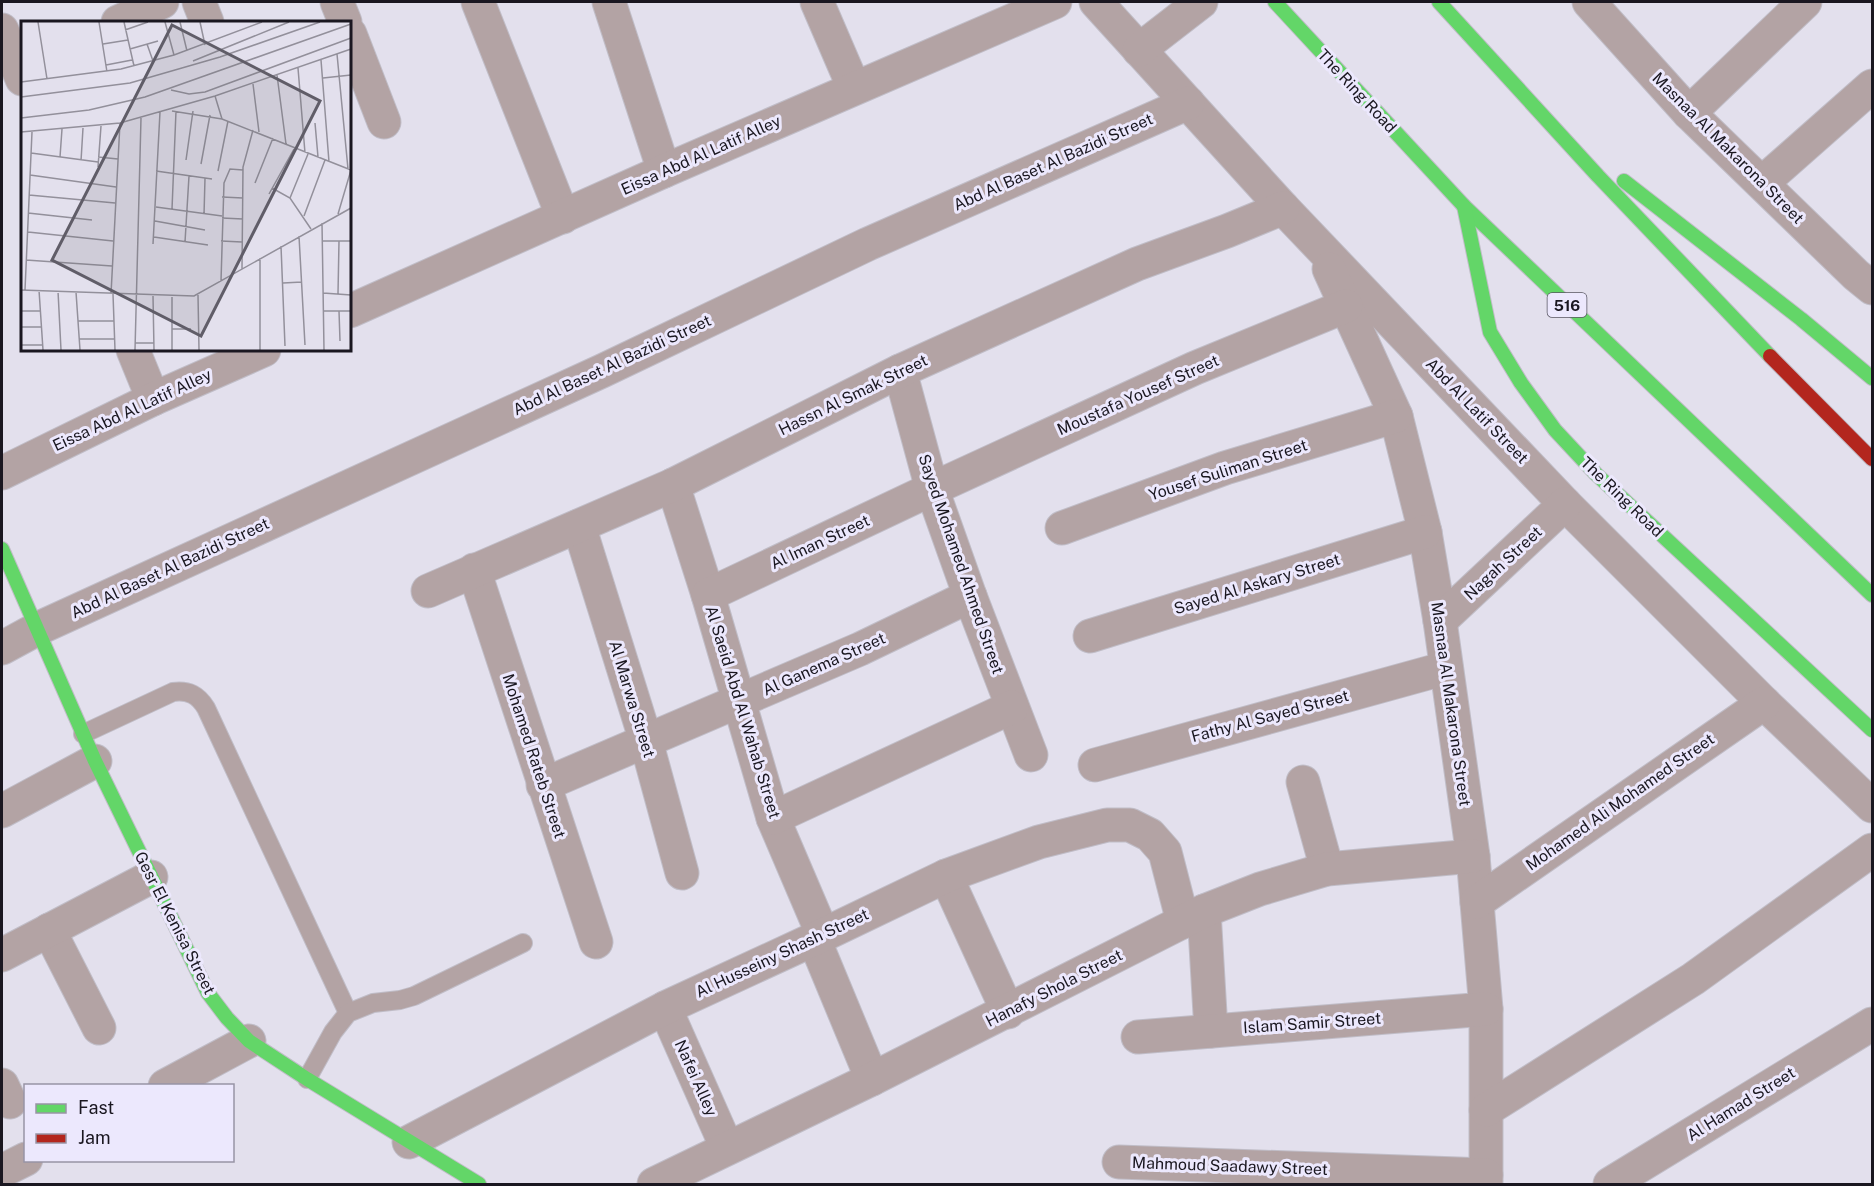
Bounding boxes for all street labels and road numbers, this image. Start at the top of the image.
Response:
street label: The Ring Road [1313,45,1401,137]
street label: Masnaa Al Makarona Street [1648,68,1808,228]
street label: Abd Al Baset Al Bazidi Street [950,109,1156,215]
street label: Eissa Abd Al Latif Alley [618,111,784,199]
road number: 516 [1548,293,1586,317]
street label: Abd Al Baset Al Bazidi Street [510,311,714,419]
street label: Hassn Al Smak Street [775,351,931,439]
street label: Moustafa Yousef Street [1054,351,1222,439]
street label: Abd Al Latif Street [1422,354,1532,468]
street label: Eissa Abd Al Latif Alley [50,365,215,455]
street label: Yousef Suliman Street [1146,435,1310,505]
street label: Sayed Mohamed Ahmed Street [914,452,1008,676]
street label: The Ring Road [1577,453,1667,541]
street label: Al Iman Street [767,511,873,573]
street label: Abd Al Baset Al Bazidi Street [68,514,272,622]
street label: Nagah Street [1460,522,1546,604]
street label: Sayed Al Askary Street [1172,550,1342,618]
street label: Masnaa Al Makarona Street [1427,601,1475,807]
street label: Al Saeid Abd Al Wahab Street [702,603,784,821]
street label: Al Ganema Street [760,628,888,700]
street label: Al Marwa Street [605,638,659,760]
street label: Mohamed Rateb Street [498,671,570,841]
street label: Fathy Al Sayed Street [1189,686,1351,746]
street label: Mohamed Ali Mohamed Street [1522,729,1718,875]
street label: Gesr El Kenisa Street [131,848,219,998]
street label: Al Husseiny Shash Street [692,904,872,1002]
street label: Hanafy Shola Street [982,945,1126,1031]
street label: Islam Samir Street [1242,1009,1382,1037]
street label: Nafei Alley [671,1037,721,1120]
street label: Al Hamad Street [1683,1063,1799,1145]
street label: Mahmoud Saadawy Street [1132,1153,1328,1179]

